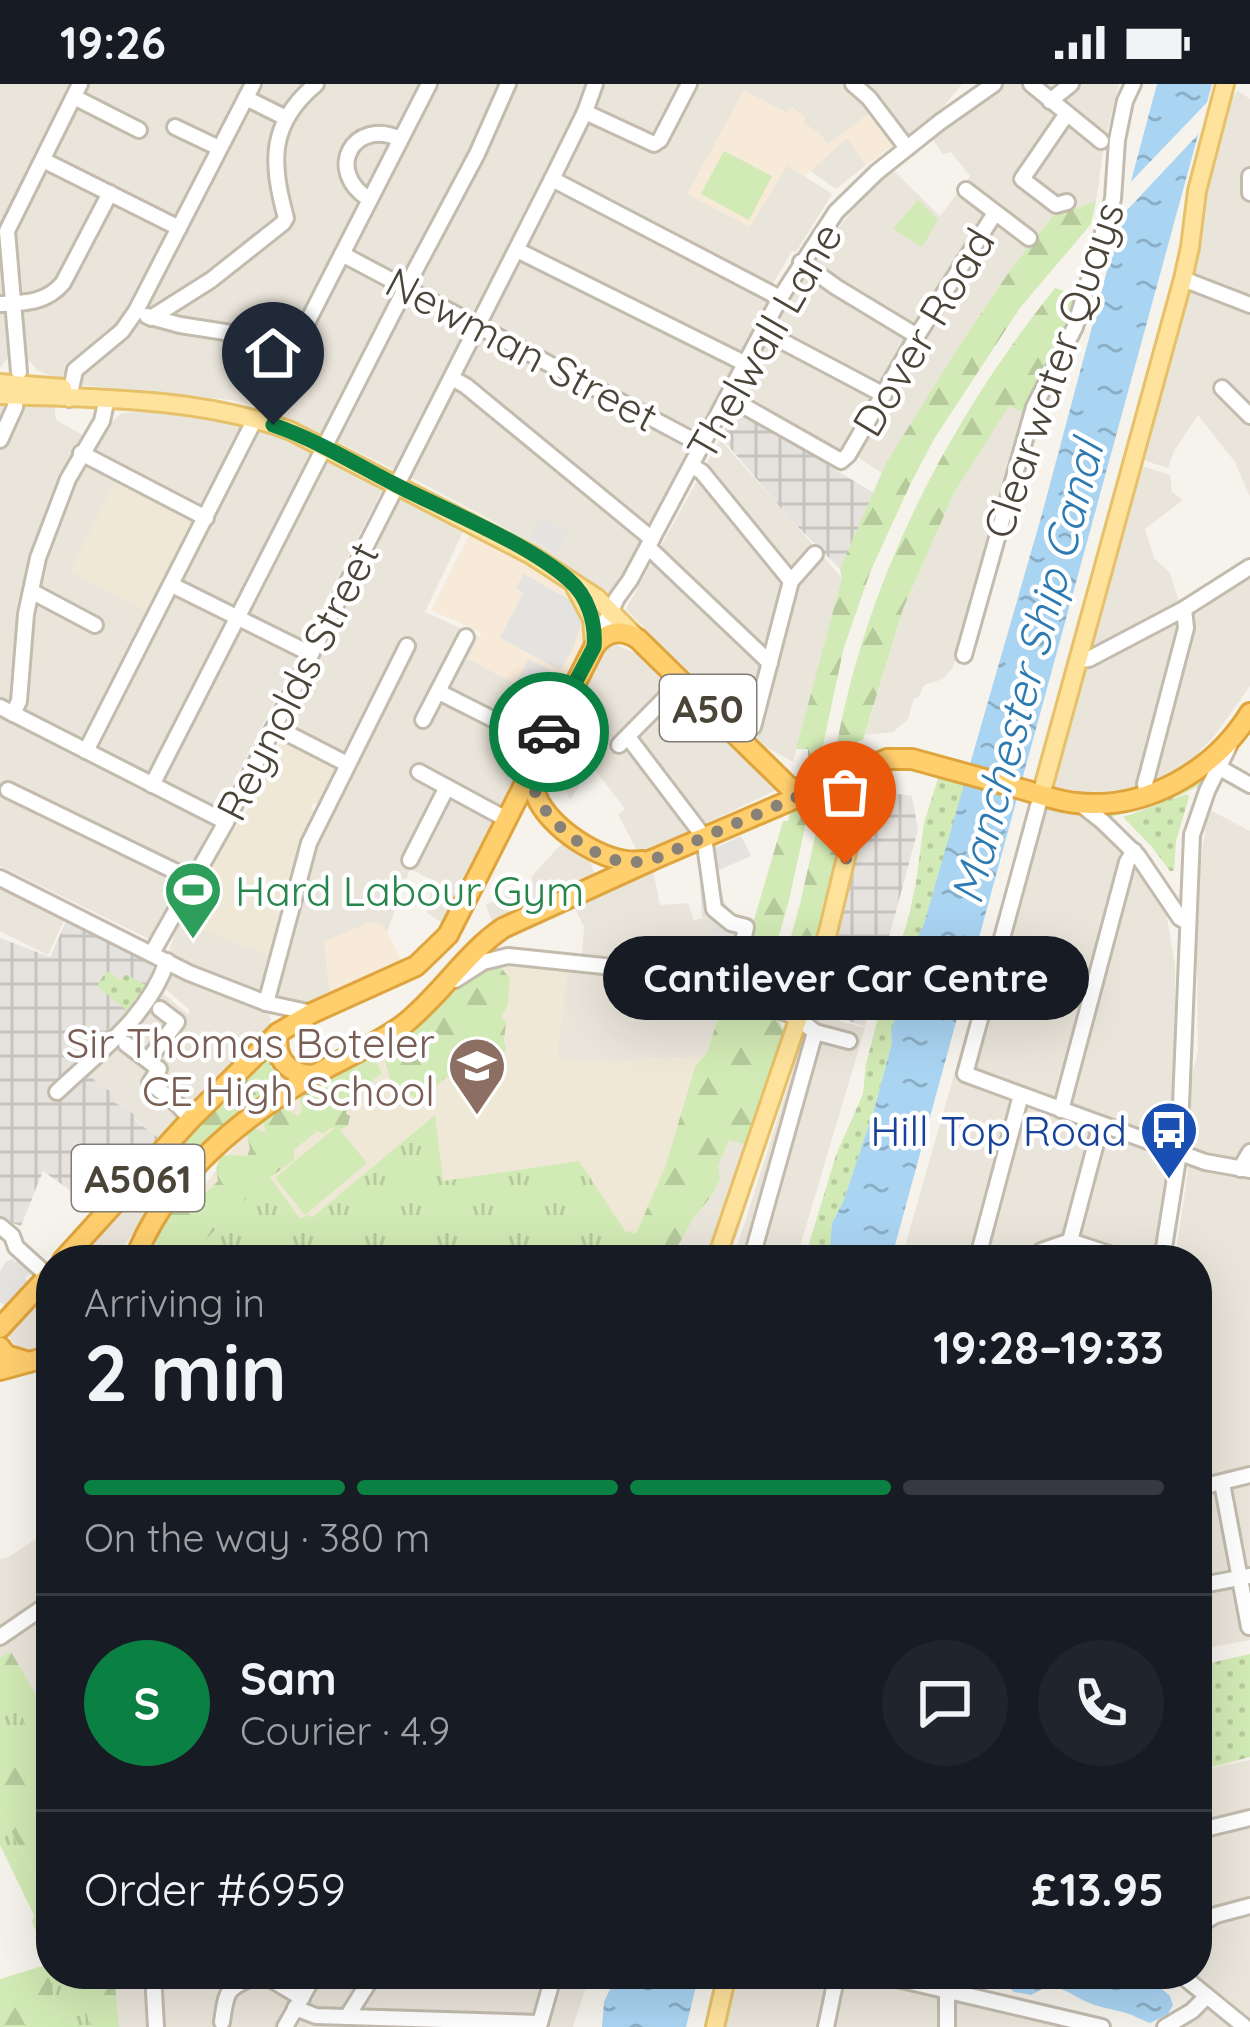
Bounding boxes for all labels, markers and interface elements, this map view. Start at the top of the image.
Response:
text: 19:26 [60,14,166,70]
street label: Clearwater Quays [971,195,1135,545]
street label: Thelwall Lane [675,213,853,469]
street label: Dover Road [840,218,1006,446]
street label: Newman Street [377,255,667,443]
pin [222,302,324,425]
icon: home [240,320,306,386]
water label: Manchester Ship Canal [937,430,1116,909]
street label: Reynolds Street [204,533,390,829]
courier [489,672,609,792]
road number: A50 [660,675,756,741]
icon: car [516,699,582,765]
pin [794,741,896,864]
icon: bag [812,759,878,825]
sports icon: Hard Labour Gym [162,859,224,941]
place label: Hard Labour Gym [235,864,584,917]
callout: Cantilever Car Centre [602,936,1088,1020]
text: Cantilever Car Centre [643,953,1049,1002]
place label: Sir Thomas Boteler CE High School [66,1016,435,1117]
school or university icon: Sir Thomas Boteler CE High School [446,1035,508,1117]
bus stop icon: Hill Top Road [1138,1099,1200,1181]
place label: Hill Top Road [870,1104,1127,1157]
road number: A5061 [72,1145,204,1211]
text: Arriving in [84,1278,265,1327]
text: 19:28–19:33 [933,1319,1164,1375]
text: 2 min [84,1323,287,1421]
text: On the way · 380 m [84,1513,430,1562]
button: chat [882,1640,1008,1766]
button: phone [1038,1640,1164,1766]
text: Sam [240,1650,337,1706]
text: S [134,1675,160,1731]
text: Courier · 4.9 [240,1706,450,1755]
text: Order #6959 [84,1861,346,1917]
text: £13.95 [1032,1861,1164,1917]

